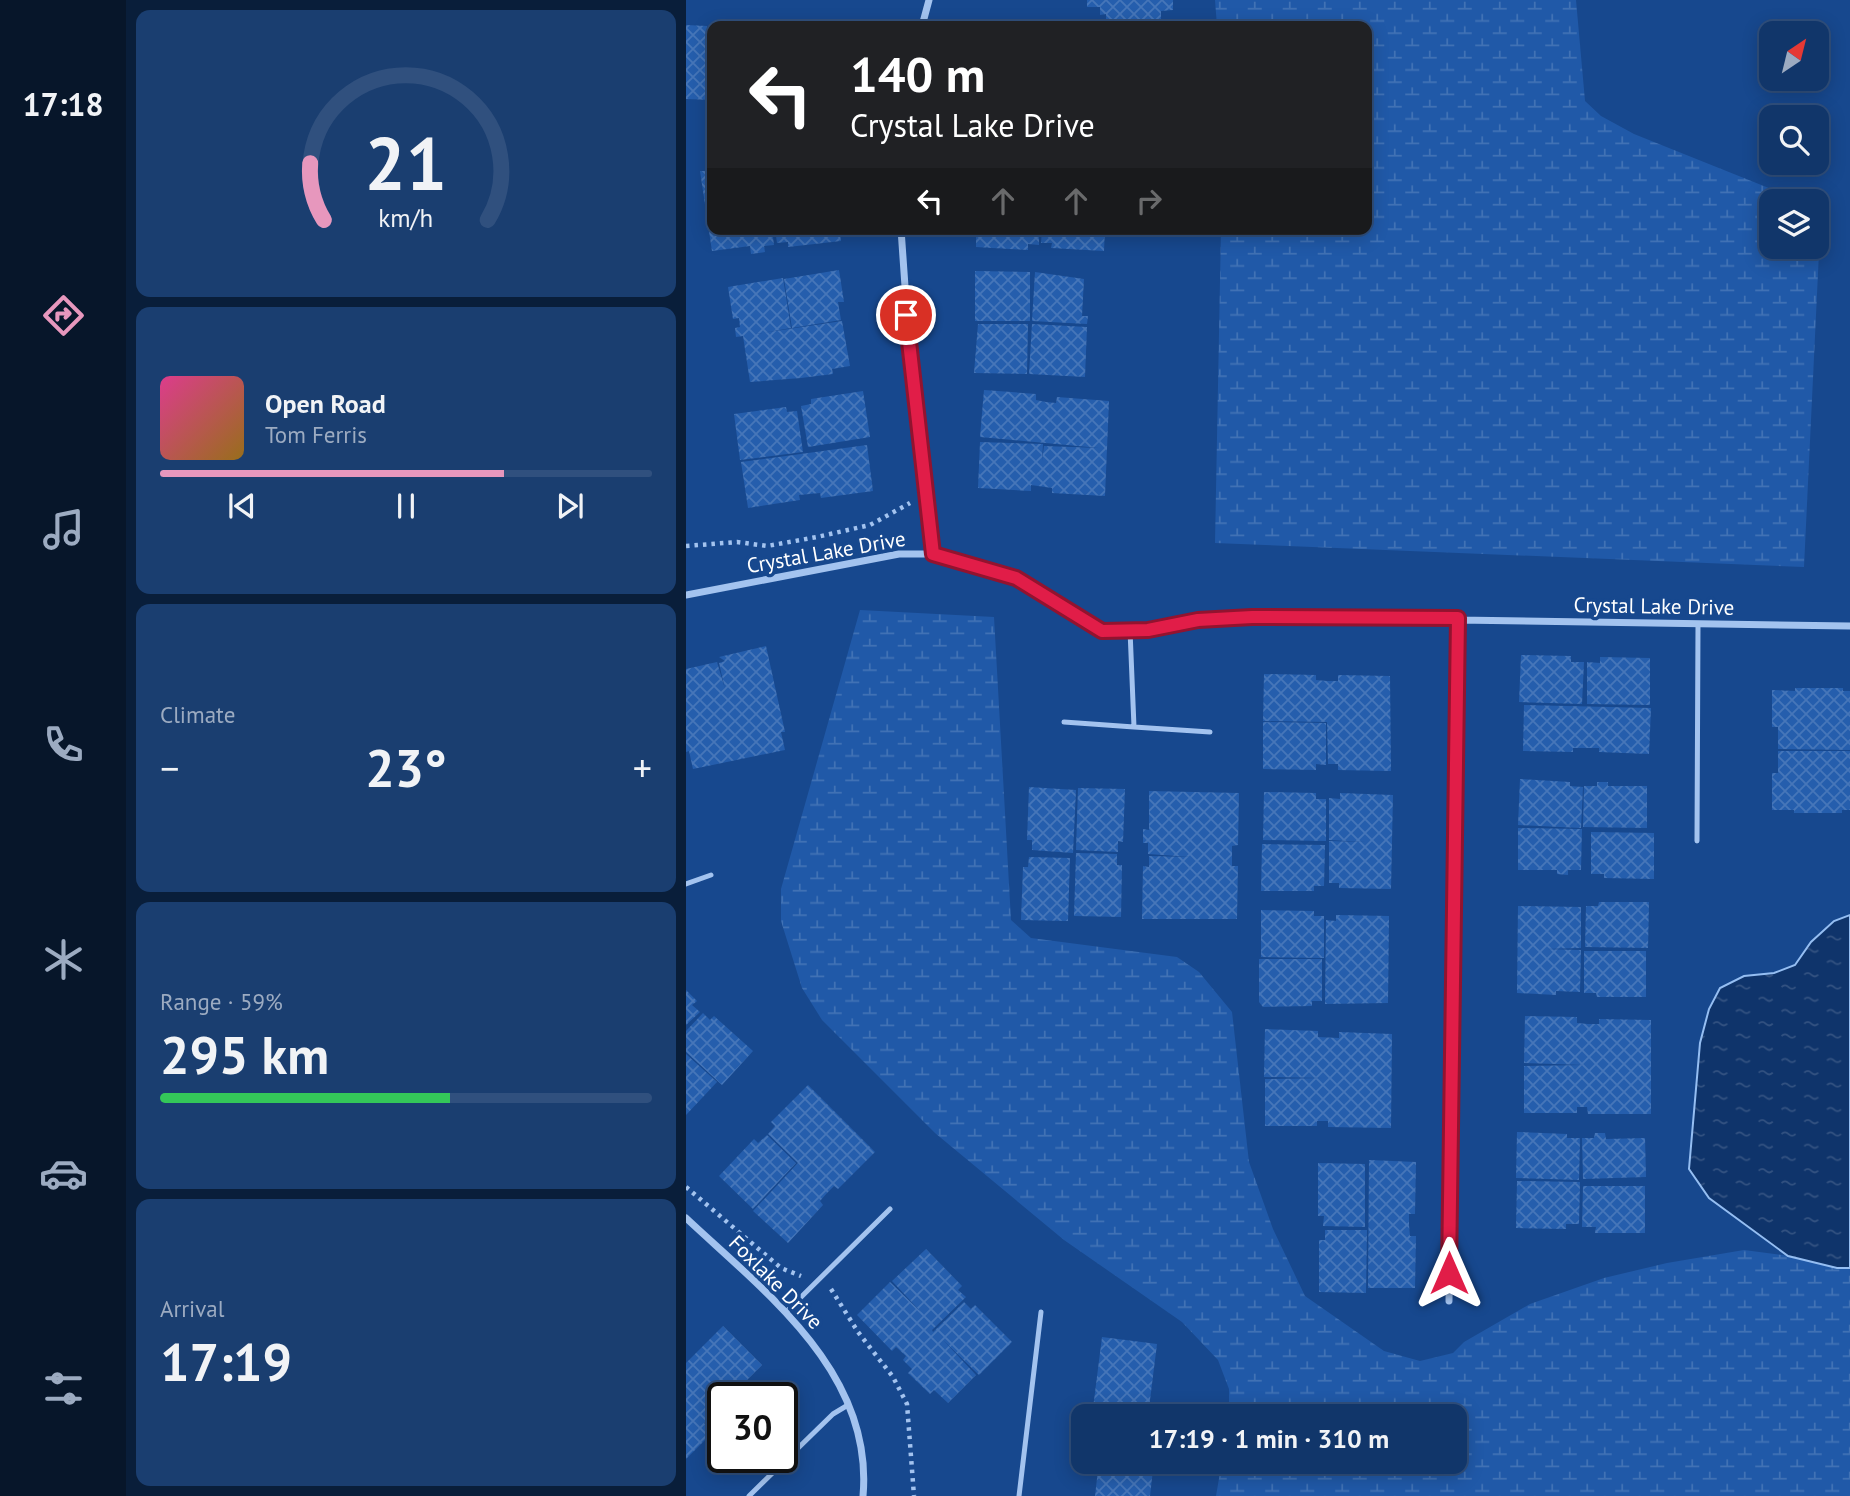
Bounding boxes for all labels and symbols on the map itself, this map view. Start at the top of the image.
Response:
north arrow [1759,21,1829,91]
pin [876,285,936,345]
street label: Crystal Lake Drive [745,525,907,579]
street label: Crystal Lake Drive [1573,591,1735,621]
street label: Foxlake Drive [723,1229,829,1335]
position arrow [1412,1236,1486,1310]
speed limit sign: 30 [707,1382,798,1473]

